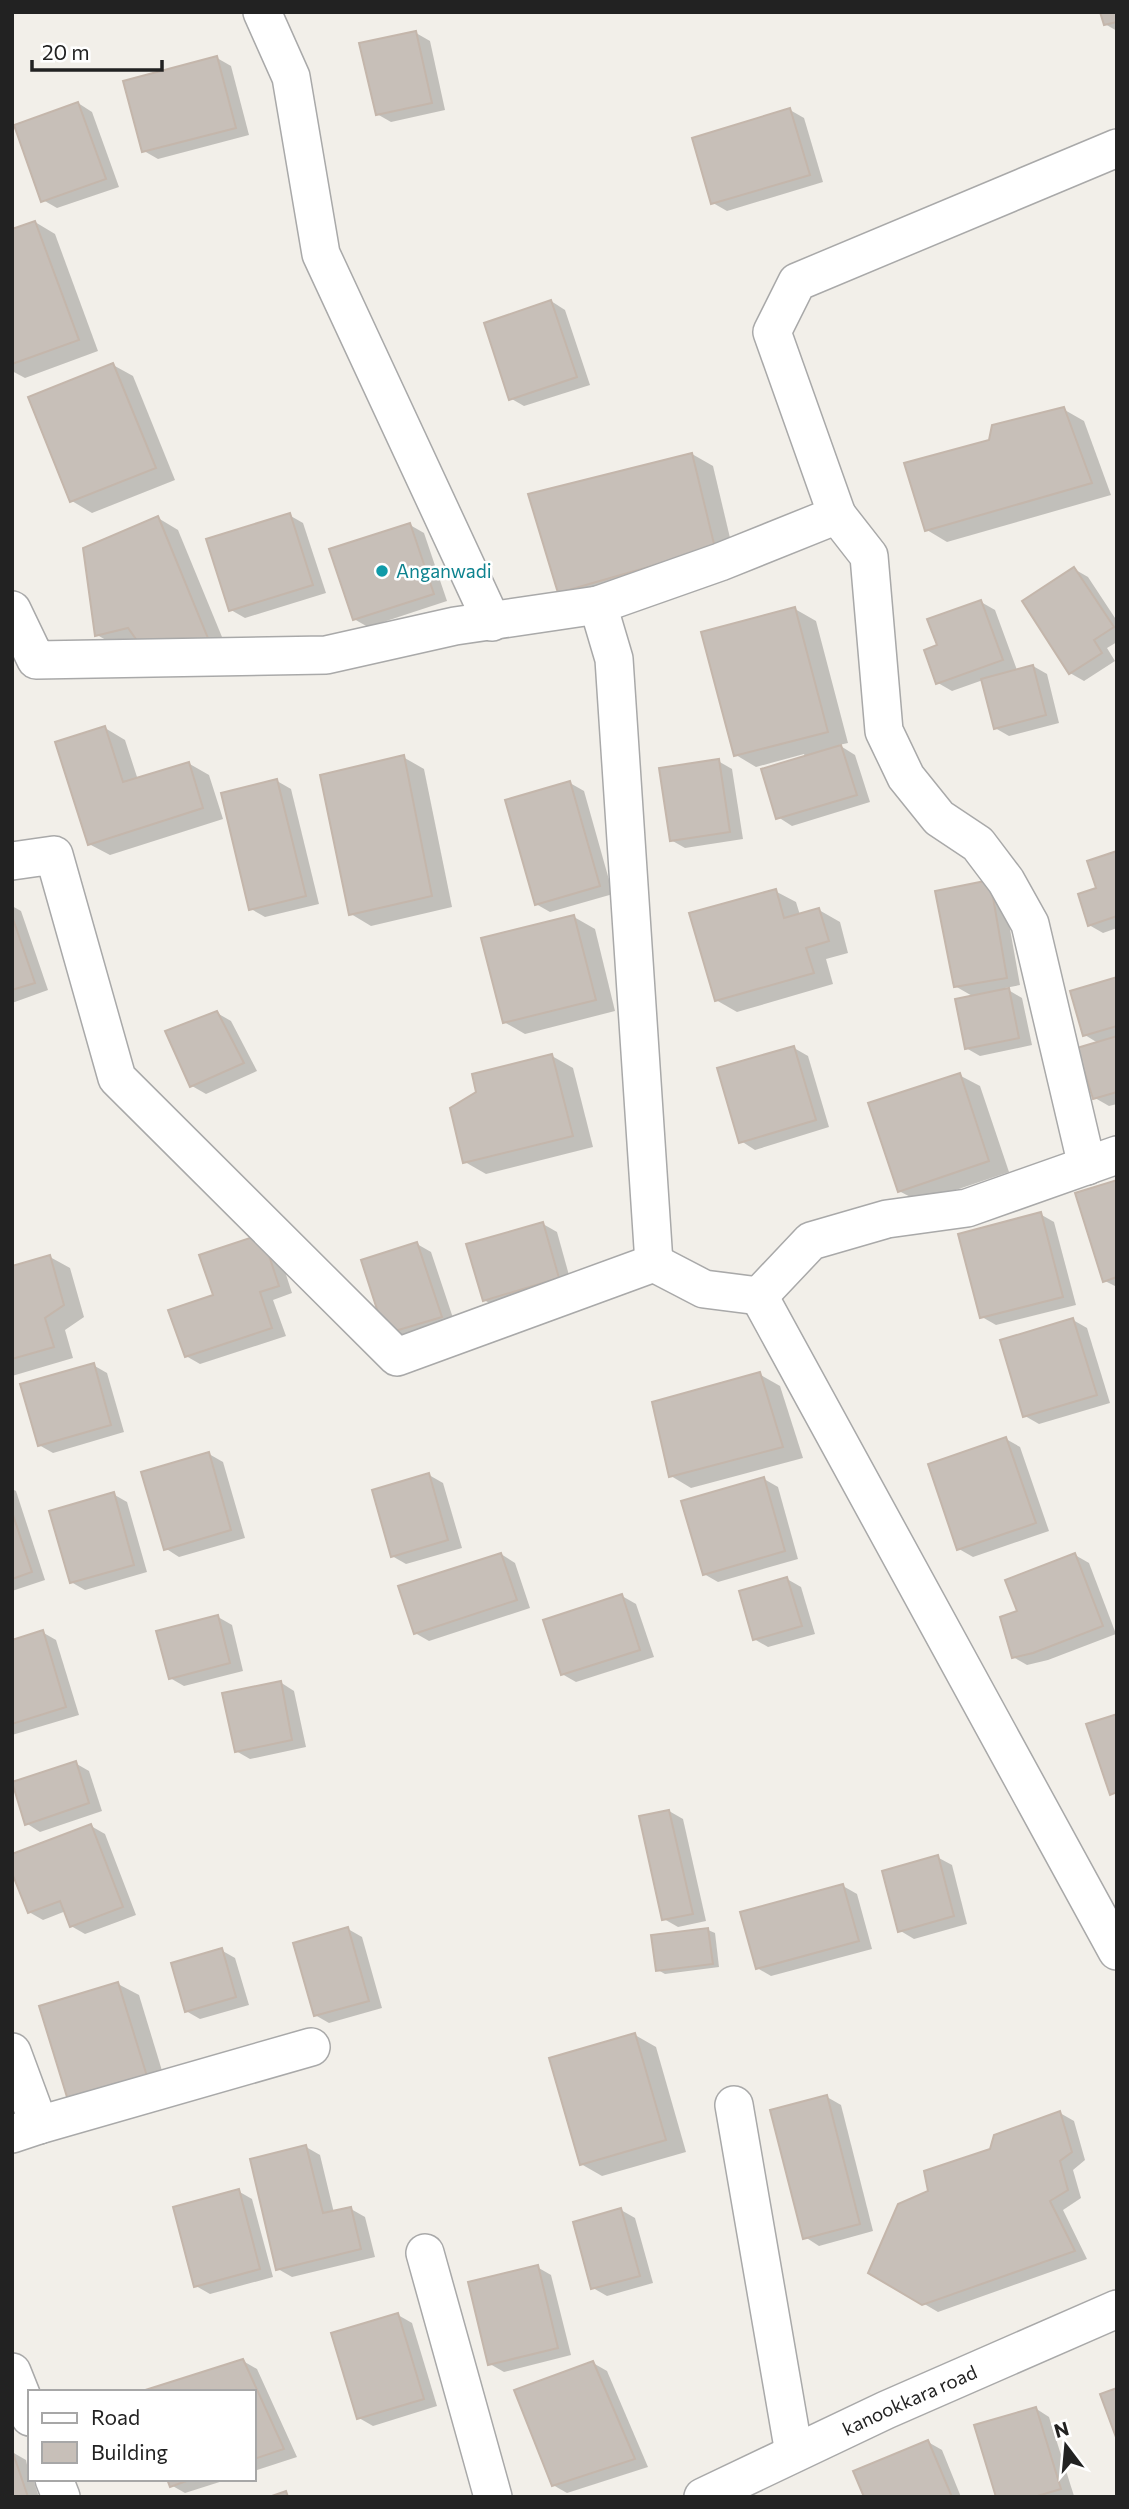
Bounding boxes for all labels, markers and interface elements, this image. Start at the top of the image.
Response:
scale bar [32,28,161,72]
text: 20 m [42,39,90,64]
place label: Anganwadi [396,559,492,582]
marker: Anganwadi [374,563,390,579]
street label: kanookkara road [838,2360,980,2440]
legend [28,2390,256,2481]
text: Road [91,2404,140,2429]
north arrow [1031,2411,1101,2481]
text: N [1051,2416,1071,2442]
text: Building [91,2439,168,2464]

